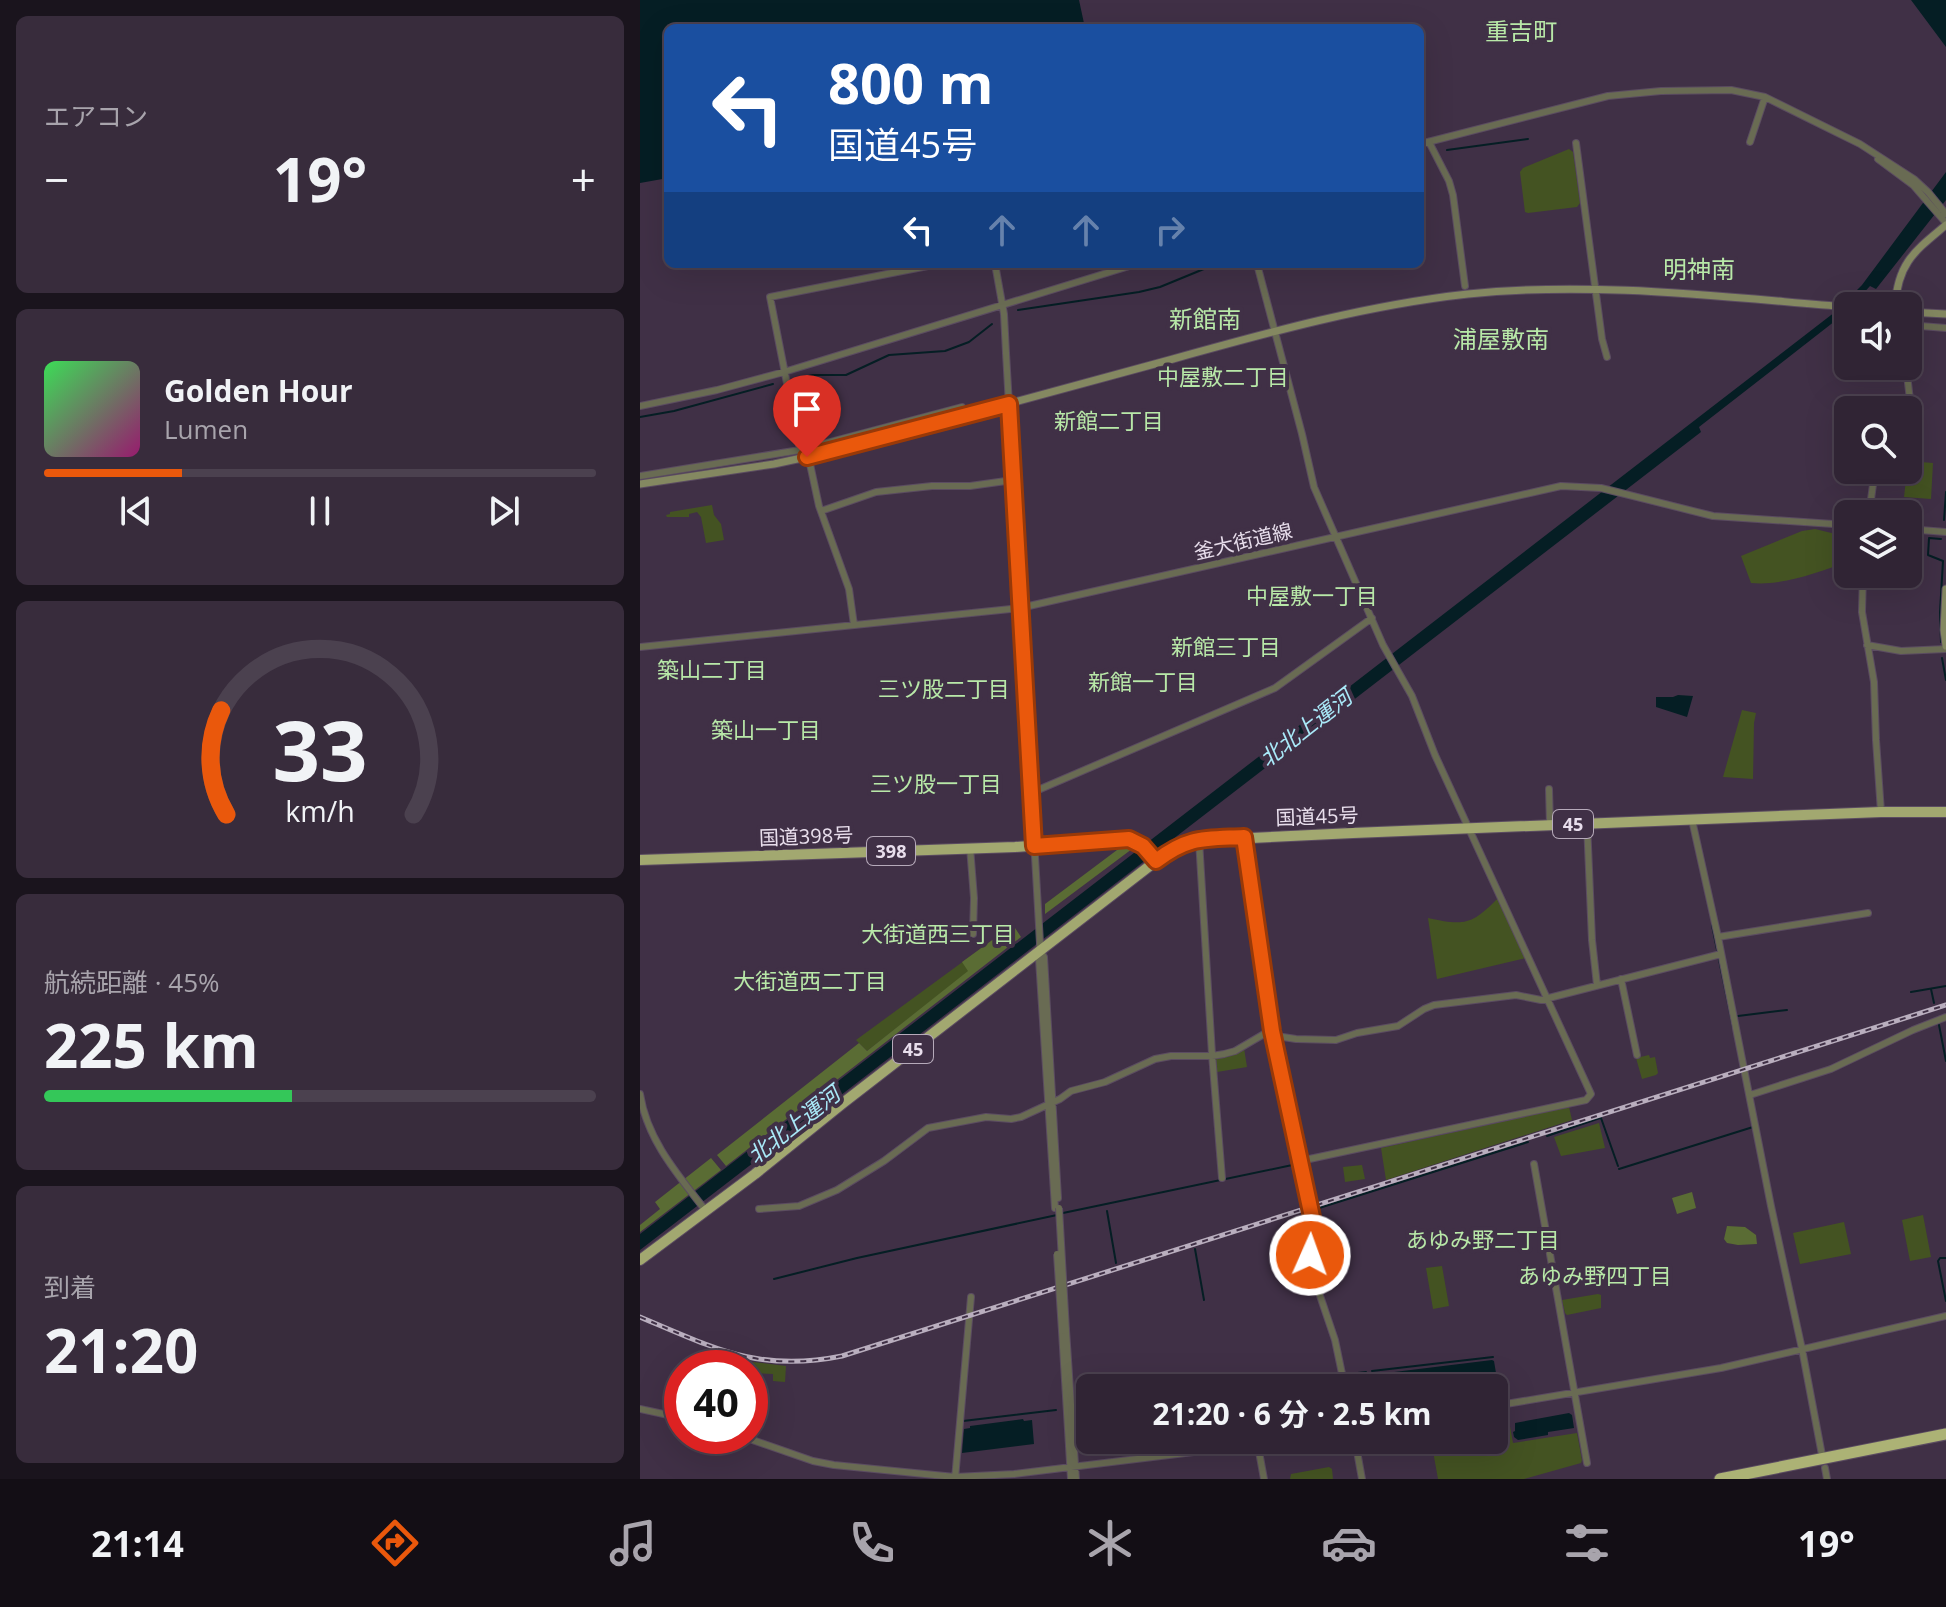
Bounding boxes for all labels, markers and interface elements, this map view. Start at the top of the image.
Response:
district label: 重吉町 [1485,14,1557,47]
text: 800 m [828,44,994,120]
icon: left [696,56,800,160]
text: エアコン [44,98,148,134]
text: 国道45号 [828,120,977,169]
text: 19° [273,138,367,220]
text: − [44,149,69,209]
text: + [571,149,596,209]
icon: left [896,208,940,252]
icon: ahead [980,208,1024,252]
icon: ahead [1064,208,1108,252]
icon: right [1148,208,1192,252]
district label: 明神南 [1663,252,1735,285]
map controls [1834,292,1922,588]
button: sound [1834,292,1922,380]
district label: 新館南 [1169,302,1241,335]
district label: 浦屋敷南 [1453,322,1549,355]
district label: 中屋敷二丁目 [1157,361,1289,391]
text: Golden Hour [164,370,353,411]
pin [773,375,841,457]
icon: arrive [785,387,829,431]
button: search [1834,396,1922,484]
district label: 新館二丁目 [1054,405,1164,435]
text: Lumen [164,411,248,447]
icon: previous [114,489,158,533]
icon: pause [298,489,342,533]
icon: next [482,489,526,533]
button: layers [1834,500,1922,588]
street label: 釜大街道線 [1191,517,1295,565]
district label: 中屋敷一丁目 [1246,580,1378,610]
district label: 新館三丁目 [1171,631,1281,661]
district label: 築山二丁目 [657,654,767,684]
district label: 新館一丁目 [1088,666,1198,696]
district label: 三ツ股二丁目 [878,673,1010,703]
water label: 北北上運河 [1252,679,1361,773]
text: 33 [272,692,368,805]
district label: 築山一丁目 [711,714,821,744]
district label: 三ツ股一丁目 [870,768,1002,798]
text: km/h [285,792,355,831]
street label: 国道45号 [1275,801,1359,831]
road number: 45 [1553,810,1593,838]
street label: 国道398号 [758,821,854,851]
road number: 398 [867,837,915,865]
district label: 大街道西三丁目 [861,918,1015,948]
text: 航続距離 · 45% [44,964,220,1000]
district label: 大街道西二丁目 [733,965,887,995]
text: 225 km [44,1004,259,1086]
road number: 45 [893,1035,933,1063]
water label: 北北上運河 [740,1076,849,1170]
position arrow [1268,1213,1352,1297]
district label: あゆみ野二丁目 [1406,1224,1560,1254]
district label: あゆみ野四丁目 [1518,1260,1672,1290]
text: 到着 [44,1269,96,1305]
text: 21:20 [44,1309,198,1391]
speed limit sign: 40 [664,1350,768,1454]
text: 21:20 · 6 分 · 2.5 km [1152,1393,1432,1434]
icon: directions [367,1515,423,1571]
icon: music [605,1515,661,1571]
icon: phone [844,1515,900,1571]
icon: climate [1082,1515,1138,1571]
icon: car [1321,1515,1377,1571]
icon: filters [1559,1515,1615,1571]
text: 21:14 [91,1519,184,1568]
text: 19° [1798,1519,1855,1568]

